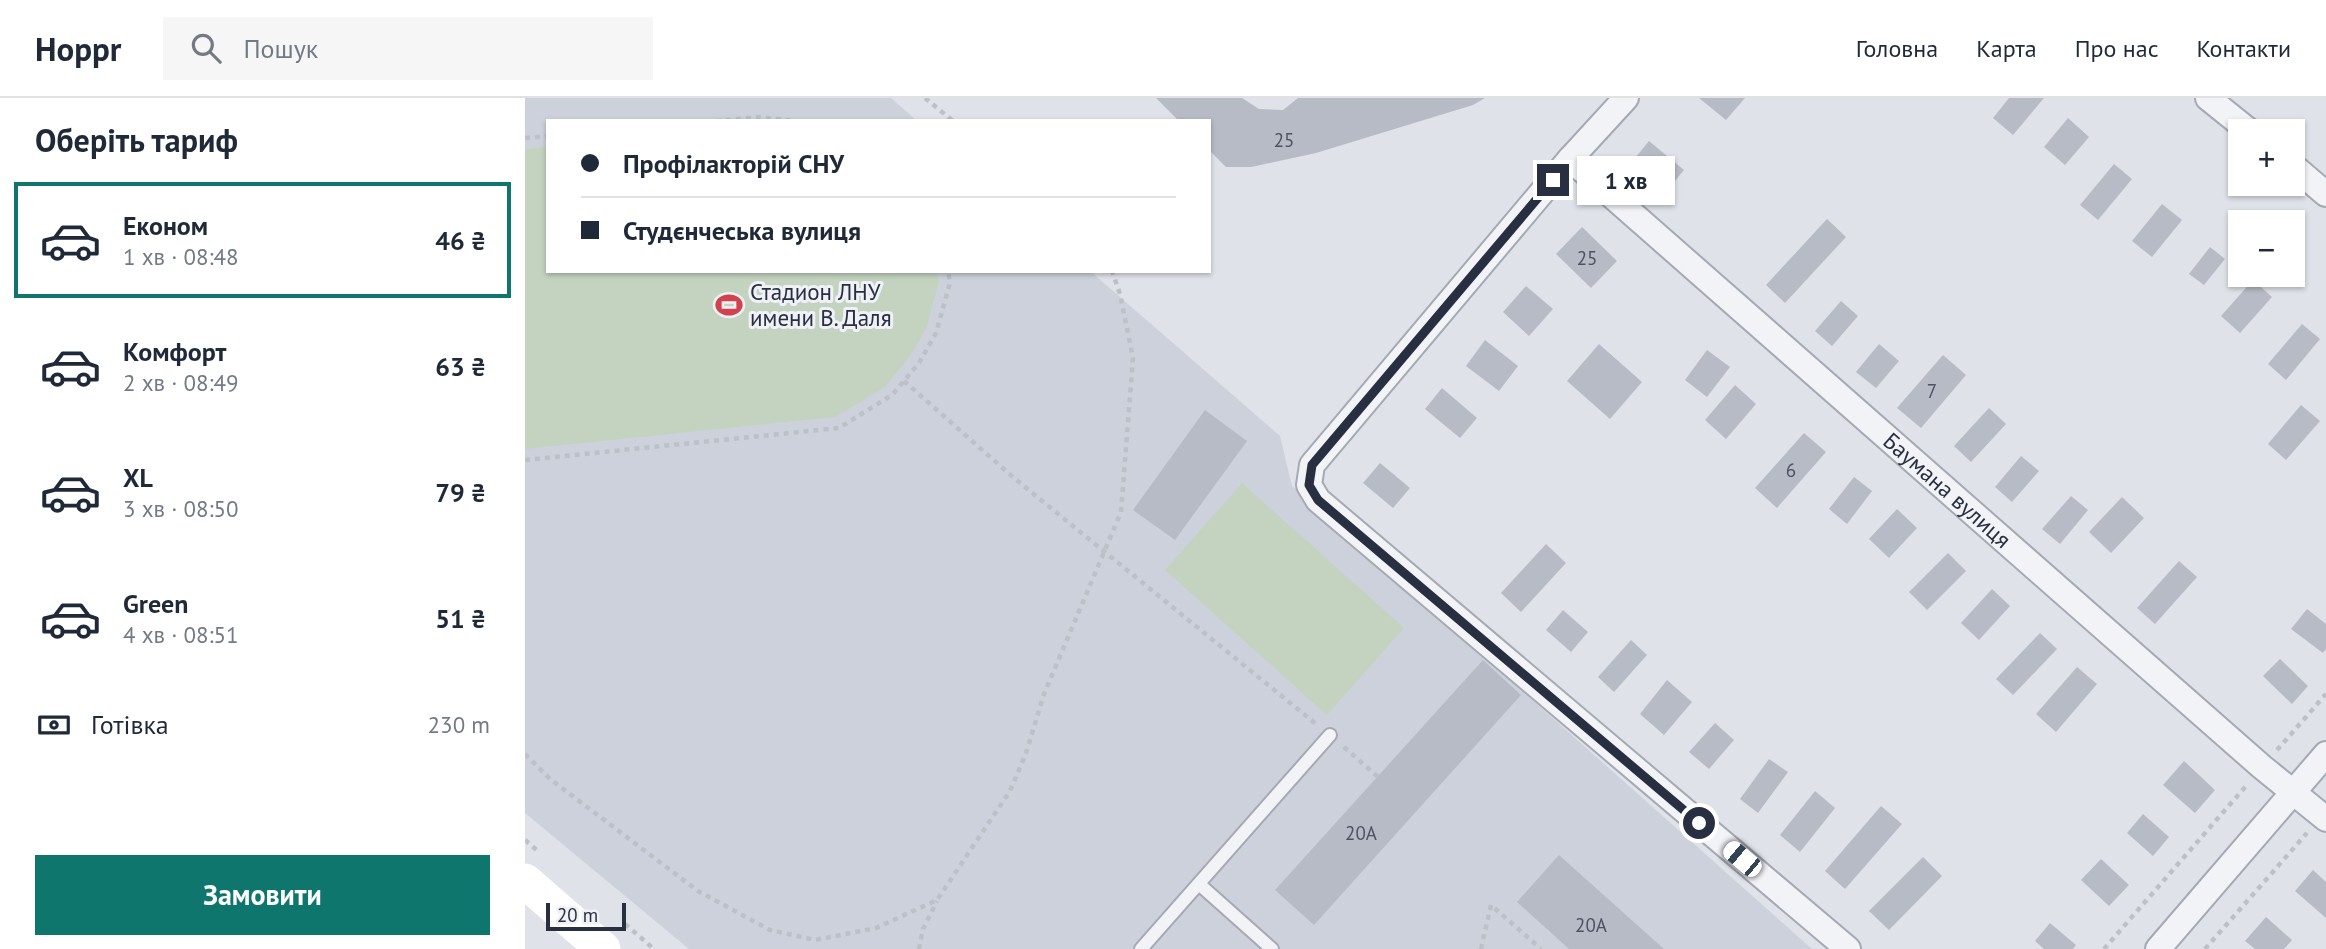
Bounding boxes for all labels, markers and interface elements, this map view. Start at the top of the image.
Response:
search box [163,17,653,80]
text: Hoppr [35,27,121,70]
icon: search [187,29,225,67]
text: Пошук [243,32,318,65]
text: Головна [1856,33,1938,64]
text: Карта [1976,33,2037,64]
text: Про нас [2075,33,2159,64]
text: Контакти [2197,33,2291,64]
text: Оберіть тариф [35,119,238,161]
map controls [2228,119,2305,287]
button: + [2228,119,2305,196]
house number: 25 [1274,128,1294,152]
text: Профілакторій СНУ [623,147,844,180]
callout: 1 хв [1577,155,1675,204]
route end [1537,164,1569,196]
text: 1 хв [1605,166,1647,195]
icon: car [39,209,102,272]
text: Економ [123,209,208,242]
button: − [2228,210,2305,287]
text: Студєнчеська вулиця [623,214,861,247]
text: 46 ₴ [435,224,486,257]
text: 1 хв · 08:48 [123,242,239,271]
house number: 25 [1577,246,1597,270]
place label: Стадион ЛНУ имени В. Даля [750,277,892,332]
sports icon: Стадион ЛНУ имени В. Даля [714,290,744,320]
icon: car [39,335,102,398]
text: Комфорт [123,335,226,368]
text: 63 ₴ [435,350,486,383]
text: 2 хв · 08:49 [123,368,239,397]
house number: 7 [1927,379,1937,403]
street label: Баумана вулиця [1878,426,2017,554]
house number: 6 [1786,458,1796,482]
icon: car [39,461,102,524]
text: XL [123,461,153,494]
text: 79 ₴ [435,476,486,509]
text: 3 хв · 08:50 [123,494,239,523]
icon: car [39,587,102,650]
text: Green [123,587,188,620]
text: 51 ₴ [435,602,486,635]
text: 4 хв · 08:51 [123,620,239,649]
icon: cash [35,706,73,744]
text: Готівка [91,708,169,741]
text: 230 m [428,710,490,739]
route start [1683,807,1715,839]
house number: 20А [1345,821,1377,845]
car [1720,837,1765,881]
button: Замовити [35,855,490,935]
scale bar [546,900,627,932]
text: 20 m [557,903,598,927]
house number: 20А [1575,913,1607,937]

